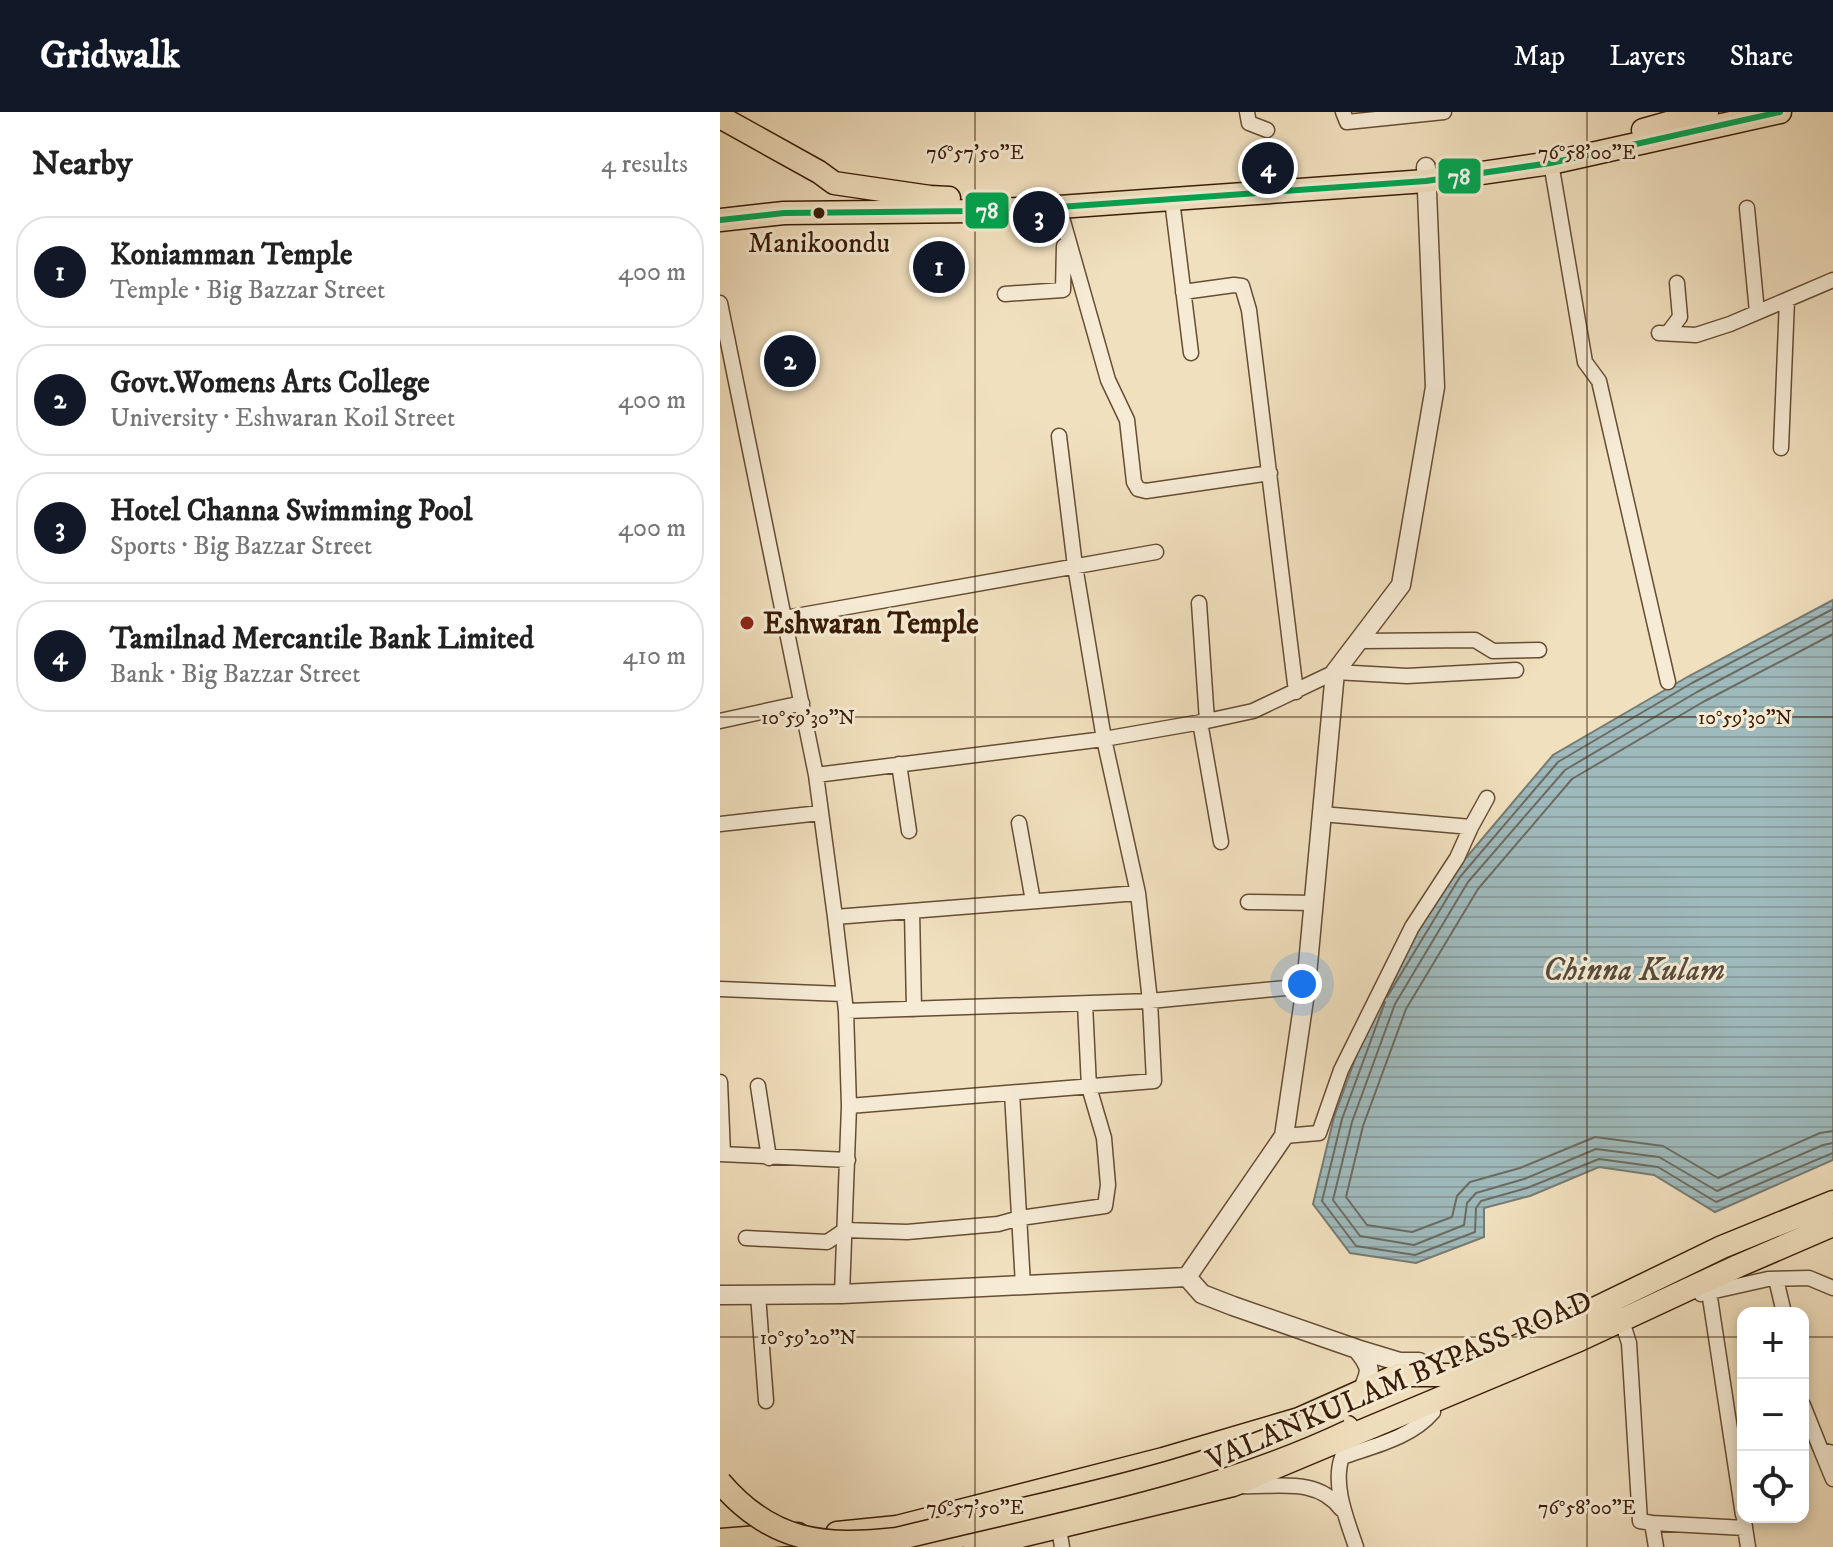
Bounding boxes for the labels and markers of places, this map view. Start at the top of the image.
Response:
pin: 4 [1242,138,1294,198]
pin: 3 [1013,187,1065,247]
marker: Manikoondu [811,205,827,221]
place label: Manikoondu [748,226,890,261]
pin: 1 [913,237,965,297]
pin: 2 [764,331,816,391]
place label: Eshwaran Temple [763,606,979,643]
marker: Eshwaran Temple [738,614,756,632]

